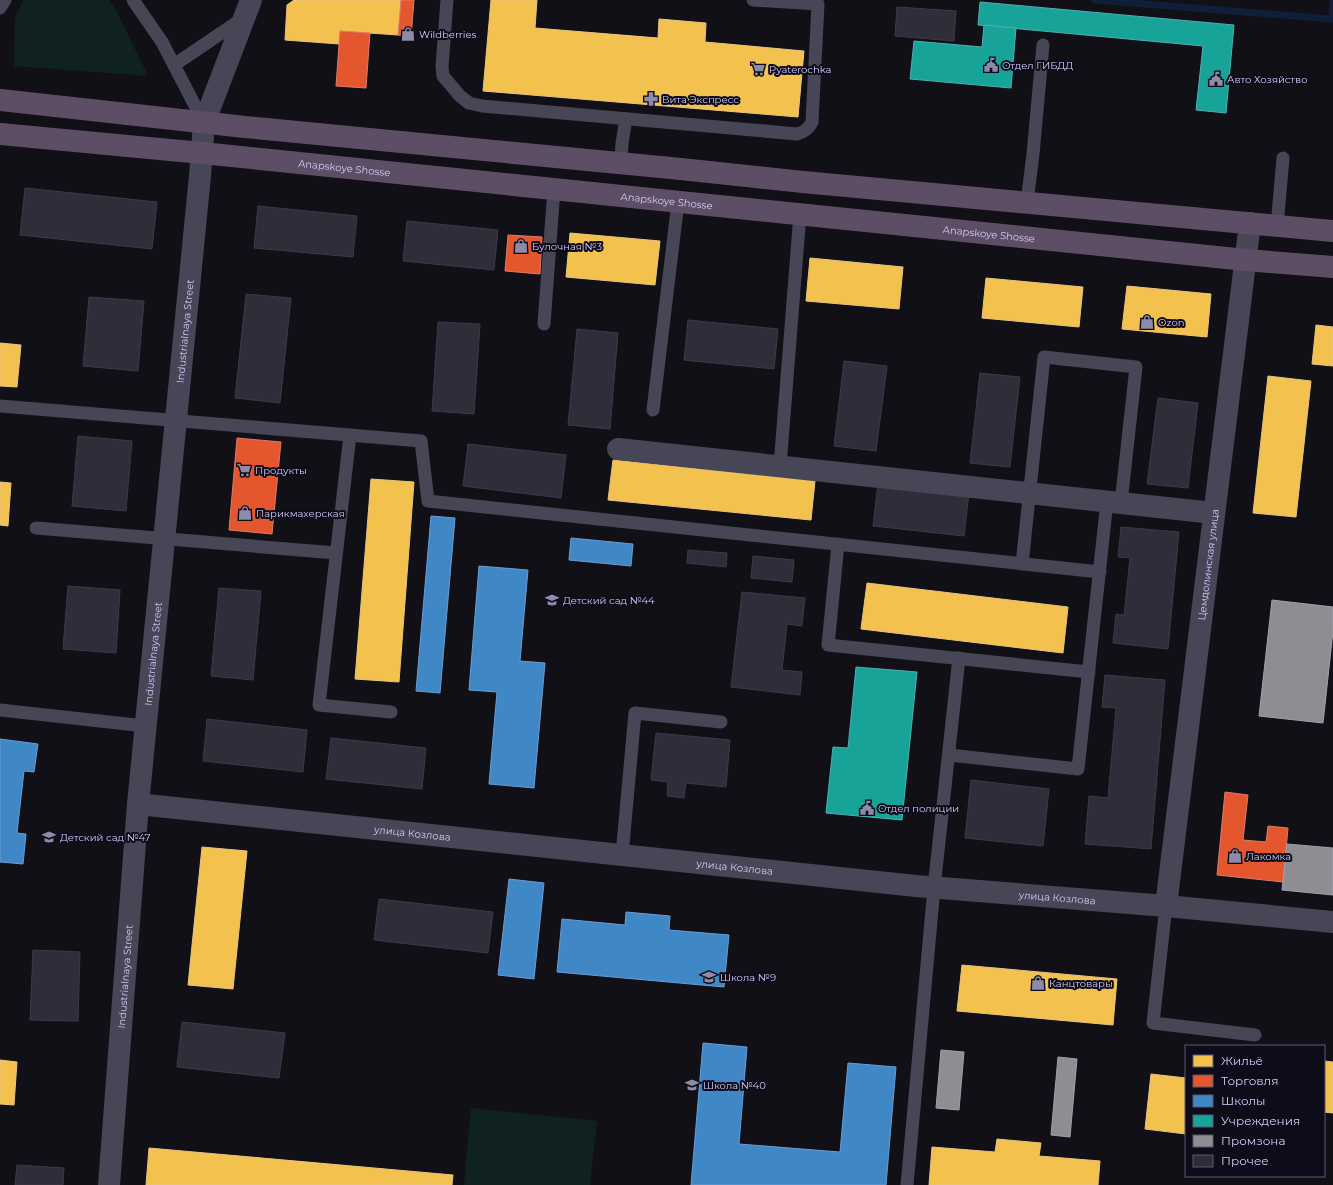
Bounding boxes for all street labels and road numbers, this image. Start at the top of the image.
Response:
street label: Anapskoye Shosse [298,157,391,179]
street label: Anapskoye Shosse [620,190,713,212]
street label: Anapskoye Shosse [942,223,1036,245]
street label: Industrialnaya Street [174,279,197,384]
street label: Цемдолинская улица [1195,508,1222,621]
street label: Industrialnaya Street [142,601,165,706]
street label: улица Козлова [372,823,451,844]
street label: улица Козлова [695,857,774,878]
street label: улица Козлова [1017,888,1096,907]
street label: Industrialnaya Street [115,924,136,1029]

